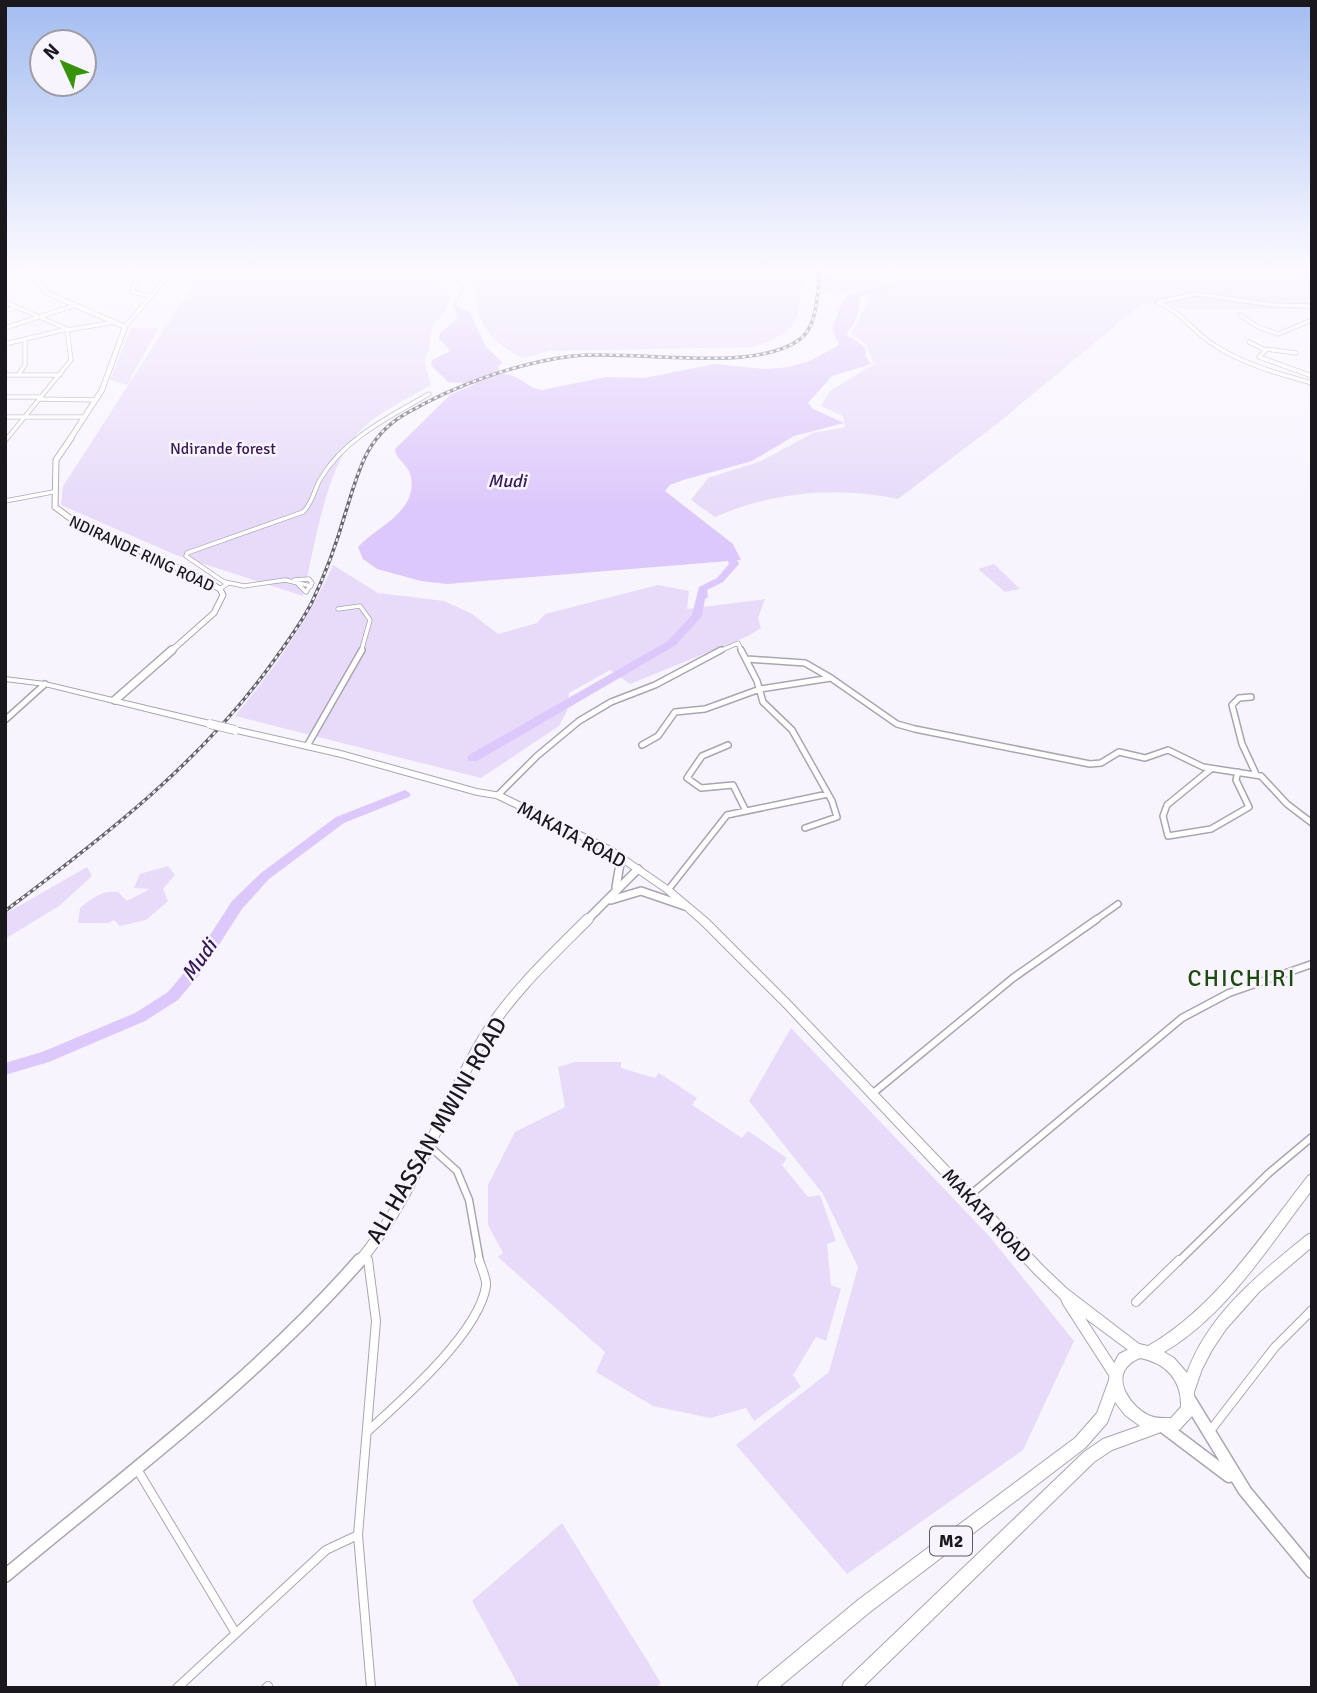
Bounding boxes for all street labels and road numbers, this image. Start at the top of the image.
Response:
street label: NDIRANDE RING ROAD [66,511,217,596]
street label: MAKATA ROAD [513,796,630,874]
street label: ALI HASSAN MWINI ROAD [360,1012,513,1249]
street label: MAKATA ROAD [937,1164,1036,1268]
road number: M2 [930,1526,972,1556]

